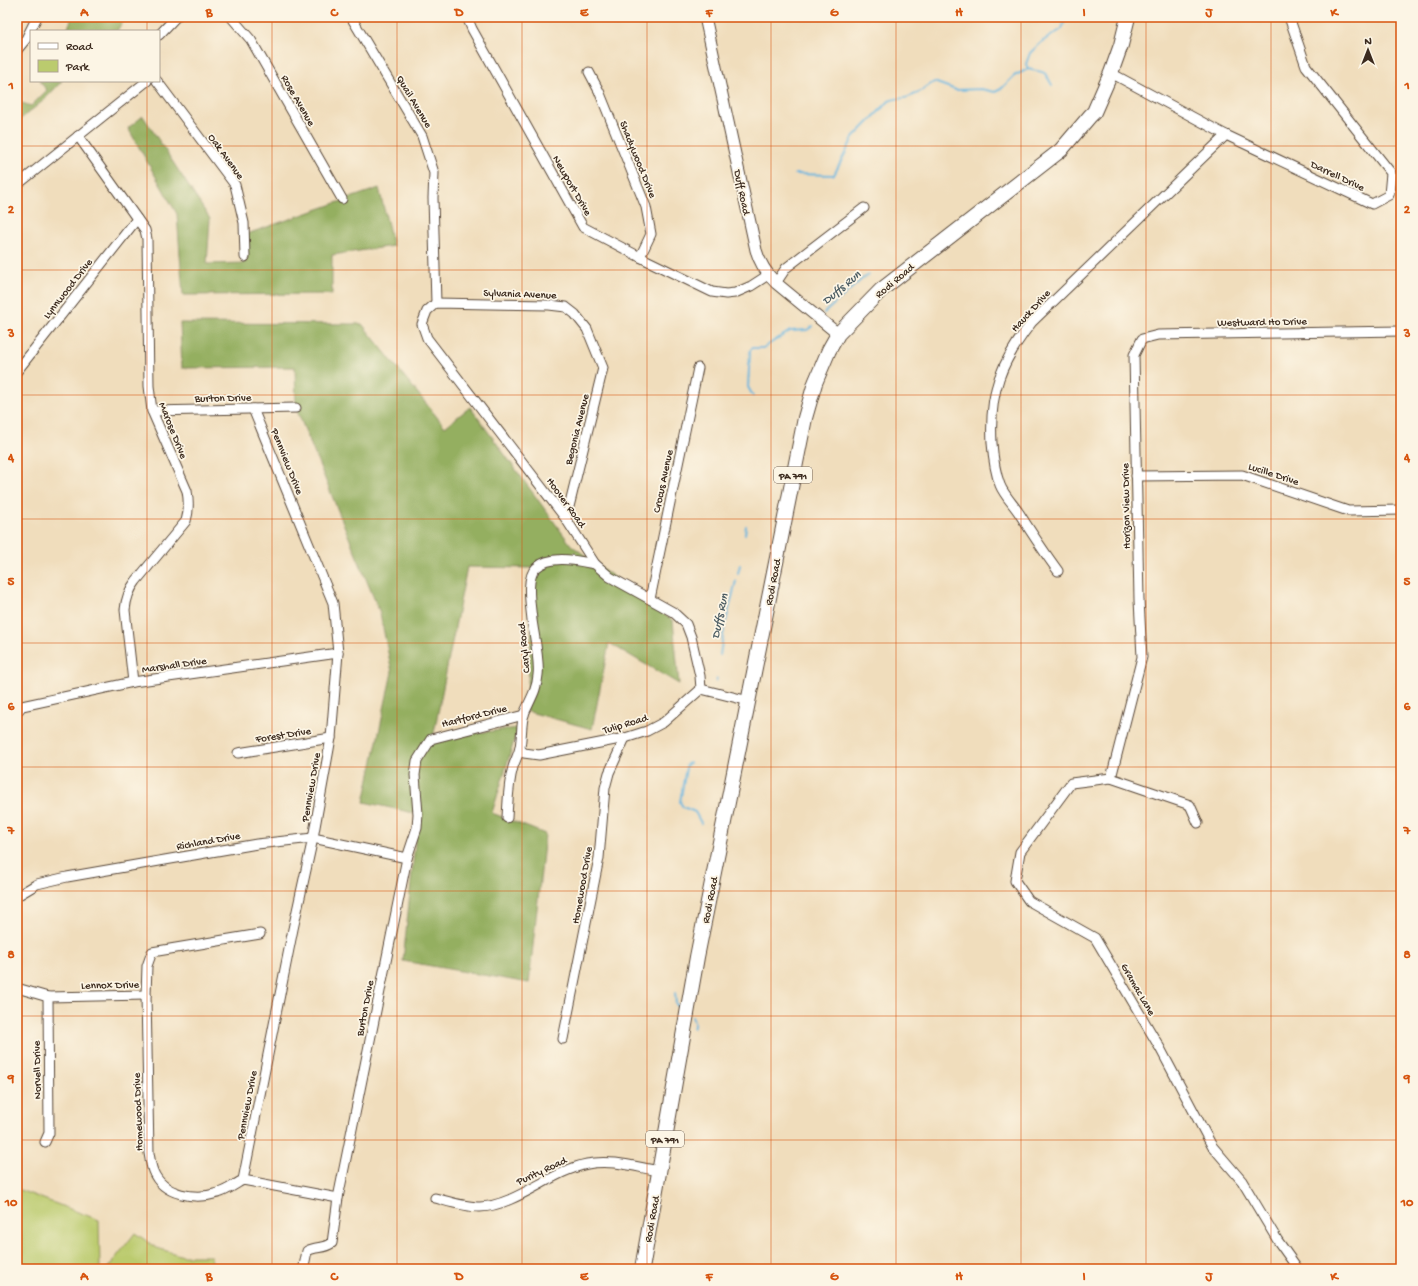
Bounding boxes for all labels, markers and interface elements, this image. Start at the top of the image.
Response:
text: A [79,6,89,21]
text: B [205,6,214,21]
text: C [329,6,339,21]
text: D [454,6,464,21]
text: E [580,6,589,21]
text: F [705,6,714,21]
text: G [830,6,839,21]
text: H [955,6,963,21]
text: I [1082,6,1086,21]
text: J [1205,6,1214,21]
text: K [1329,6,1339,21]
legend [30,30,160,82]
north arrow [1348,30,1388,70]
text: N [1364,36,1372,48]
text: Road [66,41,93,55]
text: Park [65,61,91,75]
street label: Rose Avenue [278,73,317,129]
street label: Quail Avenue [393,74,434,131]
text: 1 [7,79,14,94]
text: 1 [1403,79,1410,94]
street label: Shadywood Drive [616,120,658,200]
street label: Oak Avenue [205,132,246,183]
street label: Newport Drive [549,154,593,218]
street label: Darrell Drive [1307,159,1366,195]
street label: Duff Road [730,168,753,218]
text: 2 [8,203,15,218]
text: 2 [1404,203,1411,218]
street label: Lynnwood Drive [41,257,96,322]
street label: Rodi Road [873,261,918,301]
water label: Duffs Run [820,268,865,309]
street label: Hauck Drive [1009,287,1054,335]
street label: Sylvania Avenue [483,288,557,302]
street label: Westward Ho Drive [1217,316,1307,330]
text: 3 [7,327,15,342]
text: 3 [1403,327,1411,342]
street label: Begonia Avenue [563,392,593,467]
street label: Burton Drive [194,393,252,406]
street label: Marose Drive [155,401,189,461]
street label: Pennview Drive [267,426,305,497]
street label: Crocus Avenue [651,448,677,514]
text: 4 [7,451,15,466]
text: 4 [1403,451,1411,466]
street label: Lucille Drive [1247,461,1300,489]
street label: Horizon View Drive [1120,463,1134,549]
road number: PA 791 [774,467,812,483]
street label: Hoover Road [543,476,588,532]
street label: Rodi Road [764,557,785,607]
text: 5 [8,575,15,590]
text: 5 [1404,575,1411,590]
water label: Duffs Run [709,592,733,640]
street label: Caryl Road [516,621,534,673]
street label: Marshall Drive [141,655,208,676]
text: 6 [8,700,15,715]
text: 6 [1404,700,1411,715]
street label: Hartford Drive [440,702,509,731]
street label: Tulip Road [601,712,651,738]
street label: Forest Drive [254,726,312,746]
street label: Pennview Drive [300,751,324,824]
text: 7 [7,824,16,839]
text: 7 [1403,824,1412,839]
street label: Richland Drive [176,830,242,853]
street label: Homewood Drive [570,845,596,925]
street label: Rodi Road [701,875,722,925]
text: 8 [7,948,15,963]
text: 8 [1403,948,1411,963]
street label: Gramac Lane [1118,962,1157,1018]
street label: Lennox Drive [81,979,140,993]
street label: Burton Drive [354,979,377,1038]
street label: Norvell Drive [31,1040,45,1099]
street label: Pennview Drive [235,1069,261,1142]
text: 9 [7,1072,15,1087]
street label: Homewood Drive [132,1072,146,1151]
text: 9 [1403,1072,1411,1087]
road number: PA 791 [646,1131,684,1147]
street label: Purity Road [514,1154,570,1189]
street label: Rodi Road [643,1194,663,1244]
text: 10 [4,1196,18,1211]
text: 10 [1400,1196,1414,1211]
text: A [79,1270,89,1285]
text: B [205,1270,214,1285]
text: C [329,1270,339,1285]
text: D [454,1270,464,1285]
text: E [580,1270,589,1285]
text: F [705,1270,714,1285]
text: G [830,1270,839,1285]
text: H [955,1270,963,1285]
text: I [1082,1270,1086,1285]
text: J [1205,1270,1214,1285]
text: K [1329,1270,1339,1285]

